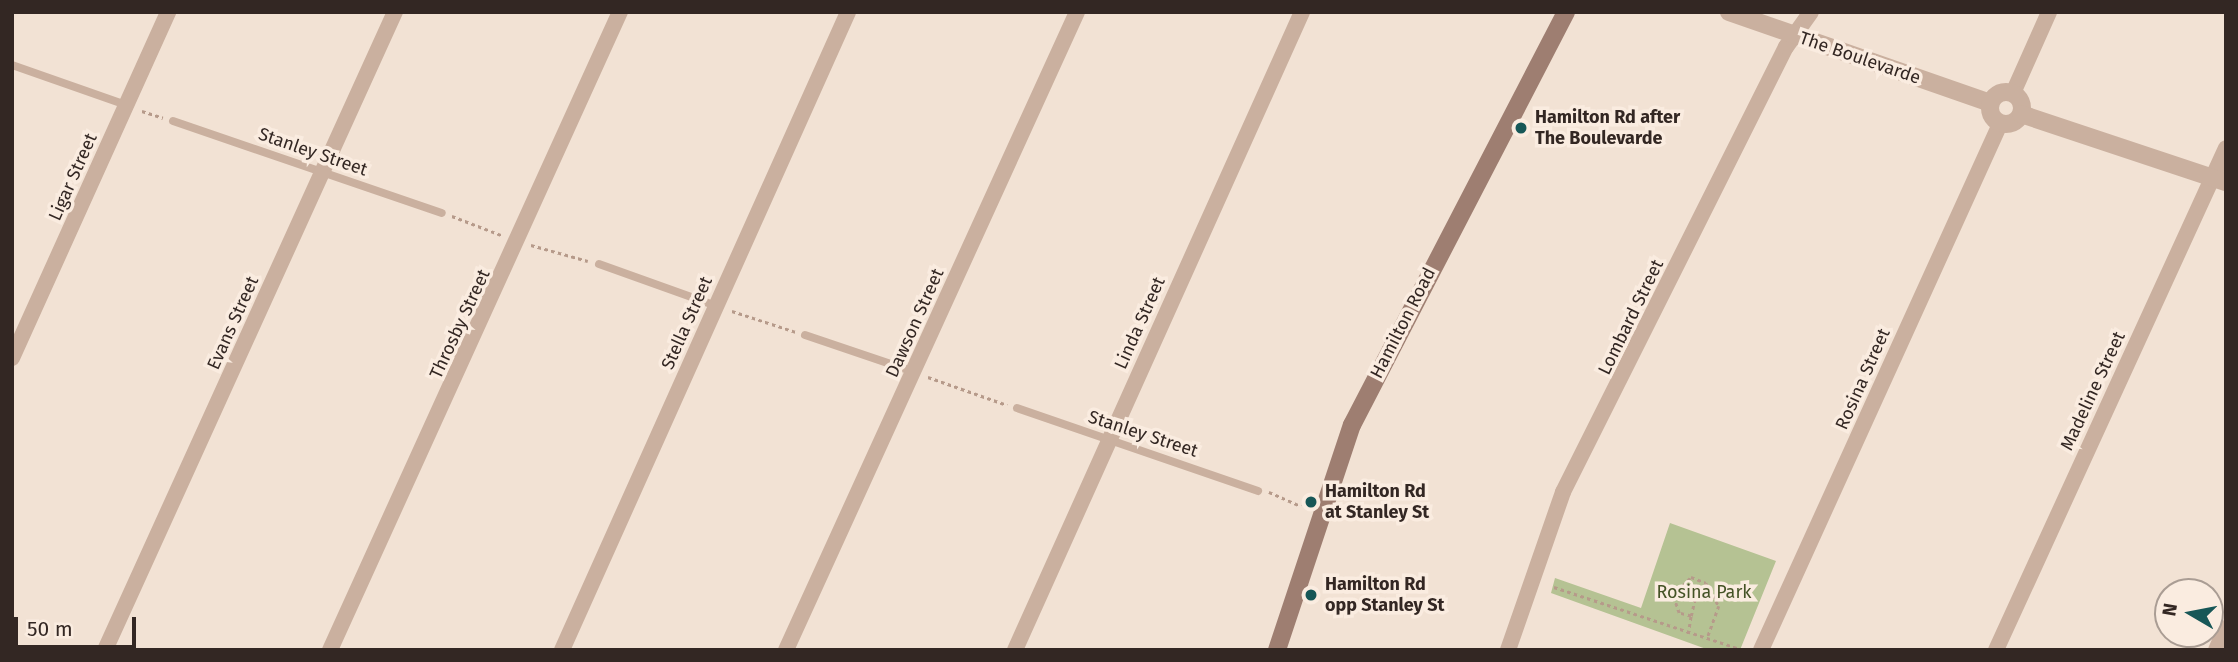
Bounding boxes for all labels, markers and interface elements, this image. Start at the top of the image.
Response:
street label: The Boulevarde [1797,27,1923,89]
place label: Hamilton Rd after The Boulevarde [1535,107,1680,150]
marker: Hamilton Rd after The Boulevarde [1513,120,1529,136]
street label: Stanley Street [256,123,370,181]
street label: Ligar Street [44,130,102,224]
street label: Lombard Street [1594,256,1668,378]
street label: Hamilton Road [1366,264,1440,382]
street label: Dawson Street [881,265,949,381]
street label: Throsby Street [425,266,495,382]
street label: Evans Street [203,273,263,373]
street label: Stella Street [657,273,717,373]
street label: Linda Street [1110,274,1170,372]
street label: Rosina Street [1831,325,1895,433]
street label: Madeline Street [2056,328,2130,454]
street label: Stanley Street [1085,406,1201,462]
place label: Hamilton Rd at Stanley St [1325,481,1429,524]
marker: Hamilton Rd at Stanley St [1303,494,1319,510]
place label: Hamilton Rd opp Stanley St [1325,574,1444,616]
north arrow [2154,578,2224,648]
park label: Rosina Park [1656,581,1752,603]
marker: Hamilton Rd opp Stanley St [1303,587,1319,603]
text: N [2157,601,2182,618]
scale bar [18,602,140,646]
text: 50 m [27,616,73,642]

